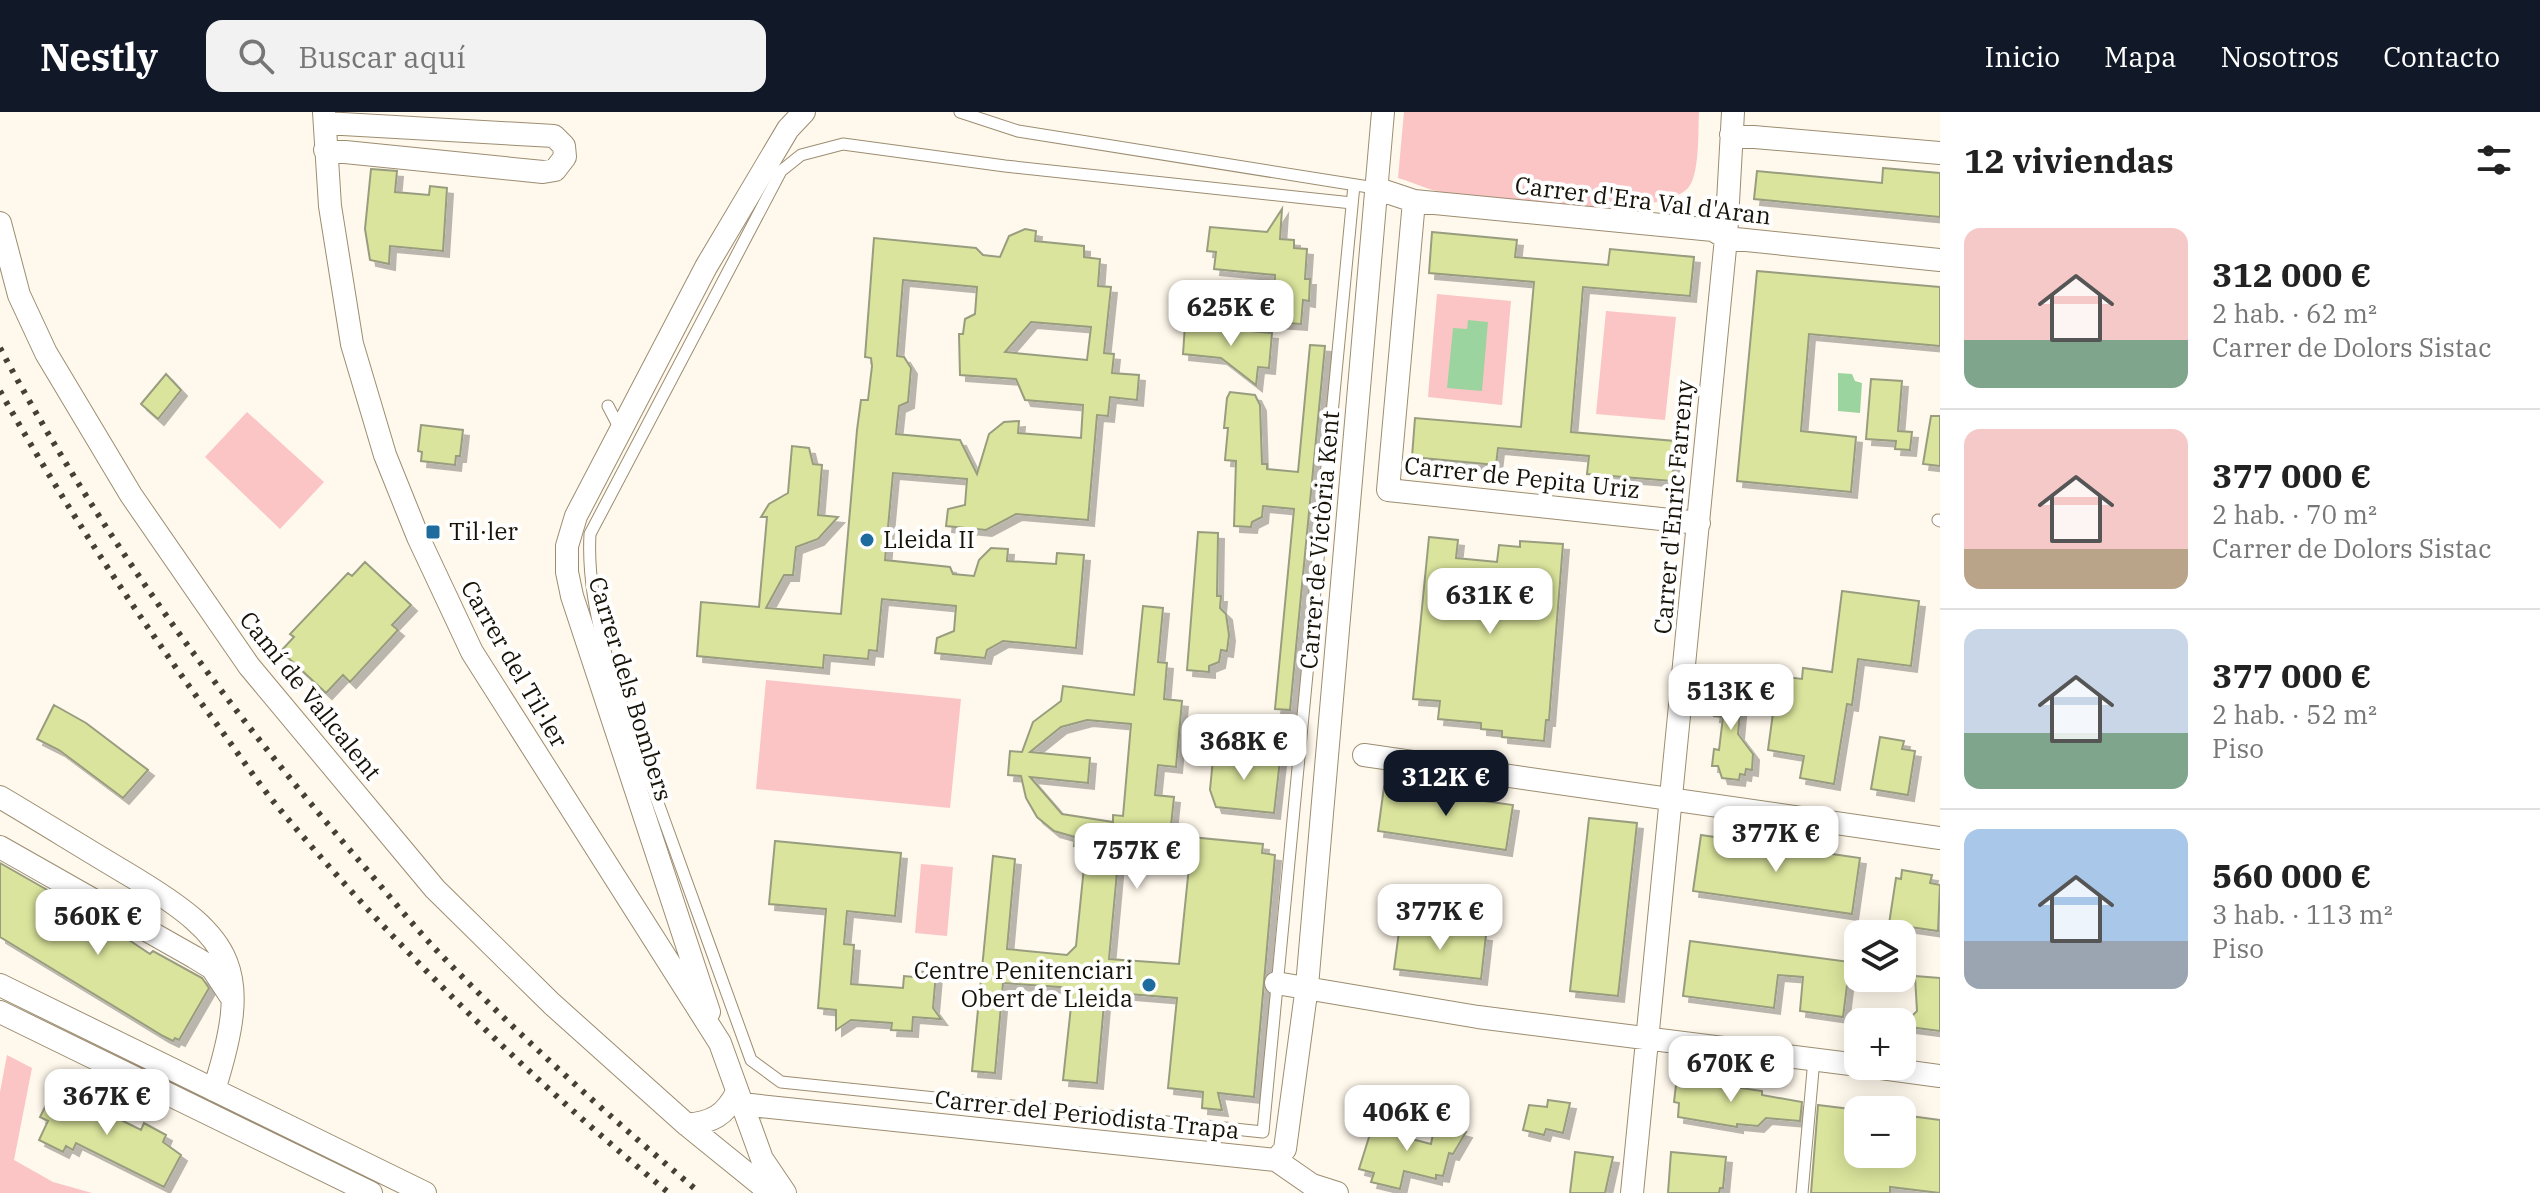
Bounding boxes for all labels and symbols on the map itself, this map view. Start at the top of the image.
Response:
street label: Carrer d'Era Val d'Aran [1513,168,1773,232]
pin: 625K € [1166,280,1296,348]
street label: Carrer d'Enric Farreny [1646,378,1700,635]
street label: Carrer de Victòria Kent [1292,409,1346,670]
street label: Carrer de Pepita Uriz [1403,449,1641,505]
place label: Til·ler [449,515,518,547]
marker: Til·ler [424,523,442,541]
place label: Lleida II [883,523,975,555]
marker: Lleida II [858,531,876,549]
pin: 631K € [1425,568,1555,636]
street label: Carrer dels Bombers [582,573,680,805]
street label: Carrer del Til·ler [454,574,576,753]
street label: Camí de Vallcalent [233,604,389,787]
pin: 513K € [1666,664,1796,732]
pin: 368K € [1179,714,1309,782]
pin: 312K € [1381,750,1511,818]
pin: 377K € [1711,806,1841,874]
pin: 757K € [1072,823,1202,891]
pin: 377K € [1375,884,1505,952]
pin: 560K € [33,889,163,957]
place label: Centre Penitenciari Obert de Lleida [914,954,1133,1014]
marker: Centre Penitenciari Obert de Lleida [1140,976,1158,994]
pin: 670K € [1666,1036,1796,1104]
pin: 367K € [42,1069,172,1137]
street label: Carrer del Periodista Trapa [933,1082,1241,1146]
pin: 406K € [1342,1085,1472,1153]

